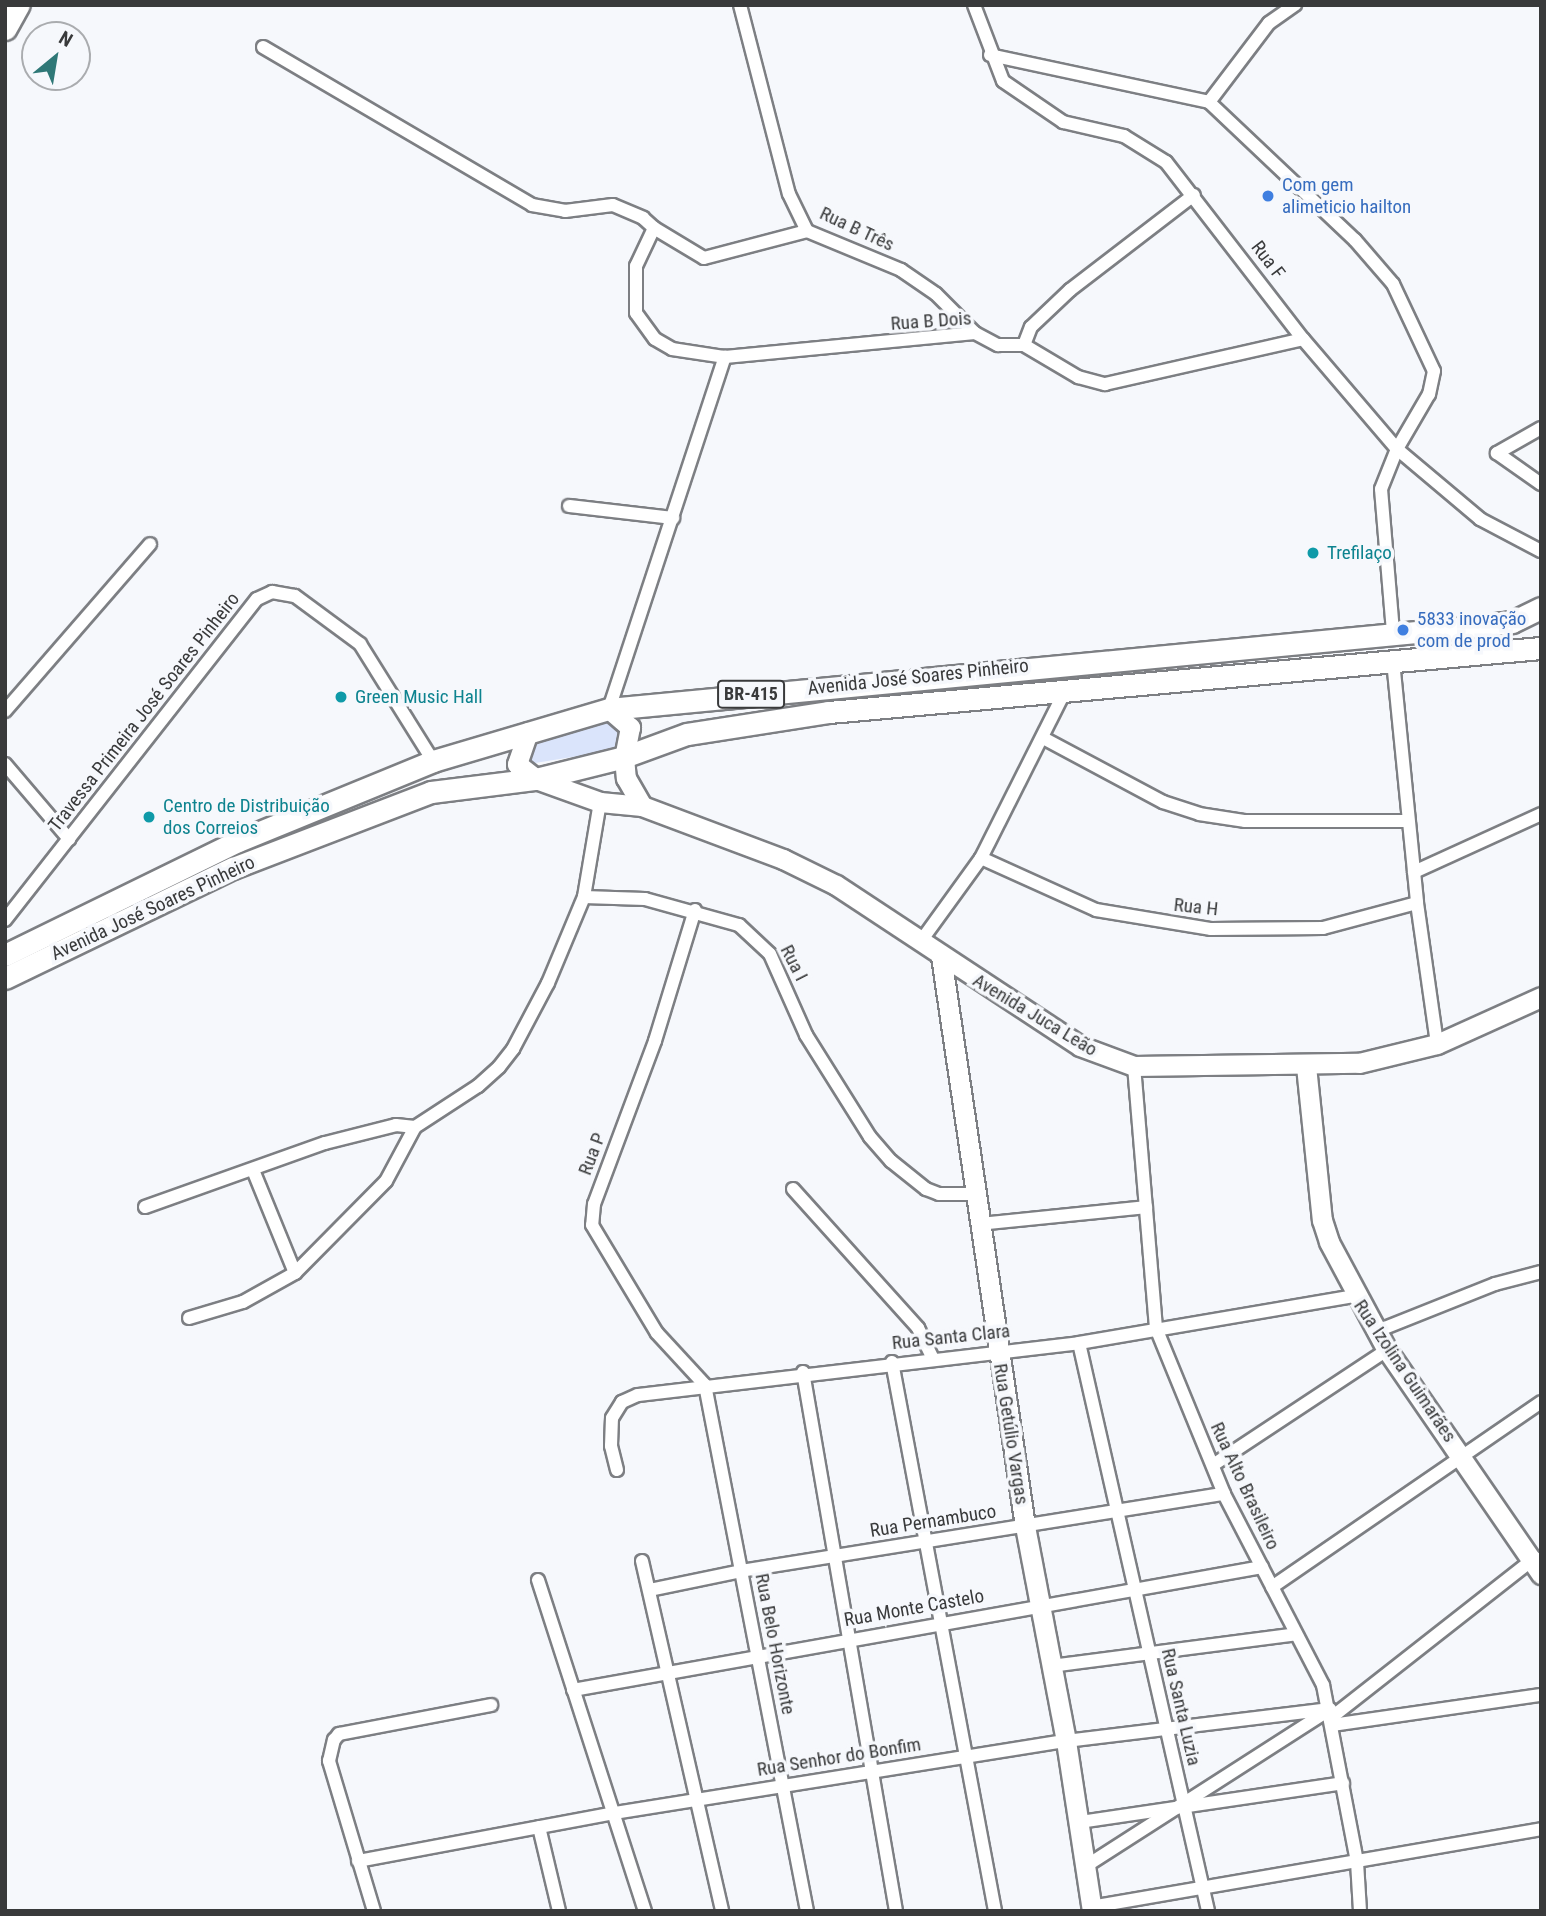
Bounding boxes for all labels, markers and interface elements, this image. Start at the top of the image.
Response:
north arrow [21,21,91,91]
text: N [55,26,77,52]
place label: Com gem alimeticio hailton [1282,174,1411,218]
marker: Com gem alimeticio hailton [1260,188,1276,204]
street label: Rua B Três [816,202,898,256]
street label: Rua F [1246,236,1290,284]
street label: Rua B Dois [890,307,972,335]
place label: Trefilaço [1327,542,1392,564]
marker: Trefilaço [1305,545,1321,561]
street label: Travessa Primeira José Soares Pinheiro [44,588,244,836]
place label: 5833 inovação com de prod [1417,608,1526,652]
marker: 5833 inovação com de prod [1395,622,1411,638]
street label: Avenida José Soares Pinheiro [806,654,1030,700]
road number: BR-415 [716,680,786,708]
place label: Green Music Hall [355,686,483,708]
marker: Green Music Hall [333,689,349,705]
place label: Centro de Distribuição dos Correios [163,795,330,839]
marker: Centro de Distribuição dos Correios [141,809,157,825]
street label: Avenida José Soares Pinheiro [47,851,259,965]
street label: Rua H [1173,893,1219,921]
street label: Rua I [775,941,813,985]
street label: Avenida Juca Leão [969,969,1101,1061]
street label: Rua P [574,1130,610,1178]
street label: Rua Izolina Guimarães [1349,1295,1461,1447]
street label: Rua Santa Clara [891,1319,1011,1355]
street label: Rua Getúlio Vargas [989,1362,1033,1506]
street label: Rua Alto Brasileiro [1205,1419,1285,1553]
street label: Rua Pernambuco [868,1500,998,1542]
street label: Rua Belo Horizonte [750,1572,800,1716]
street label: Rua Monte Castelo [842,1584,986,1632]
street label: Rua Santa Luzia [1156,1646,1206,1768]
street label: Rua Senhor do Bonfim [755,1733,923,1781]

